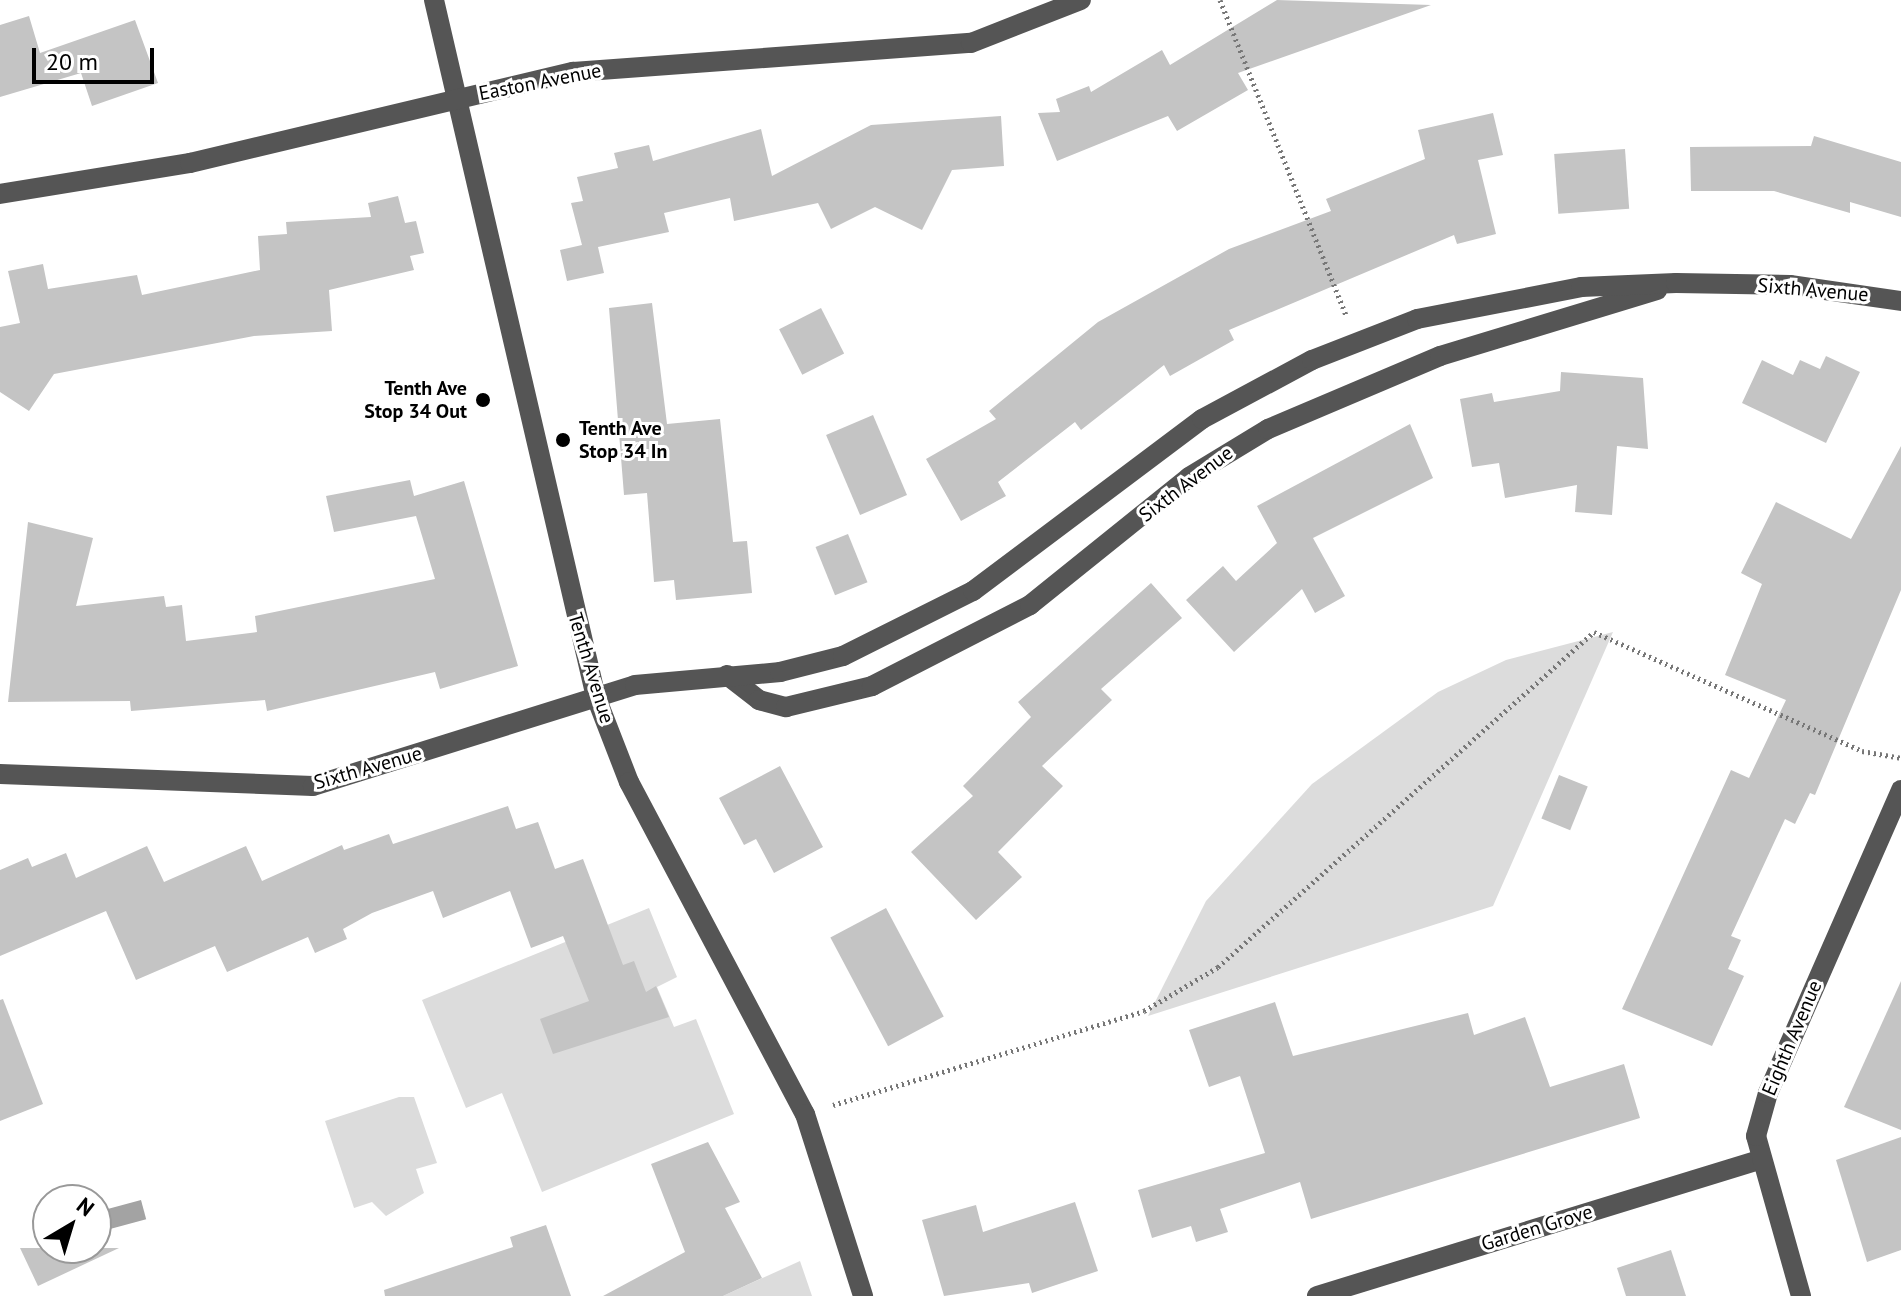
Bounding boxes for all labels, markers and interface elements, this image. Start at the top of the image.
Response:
scale bar [36,32,158,82]
text: 20 m [46,46,98,77]
street label: Easton Avenue [476,58,604,106]
street label: Sixth Avenue [1756,273,1870,307]
place label: Tenth Ave Stop 34 Out [364,376,467,423]
marker: Tenth Ave Stop 34 Out [474,391,492,409]
place label: Tenth Ave Stop 34 In [579,416,667,463]
marker: Tenth Ave Stop 34 In [554,431,572,449]
street label: Sixth Avenue [1134,441,1238,527]
street label: Tenth Avenue [563,609,619,727]
street label: Sixth Avenue [311,741,425,795]
street label: Eighth Avenue [1757,977,1827,1099]
north arrow [32,1184,112,1264]
text: N [71,1191,100,1222]
street label: Garden Grove [1478,1200,1596,1256]

